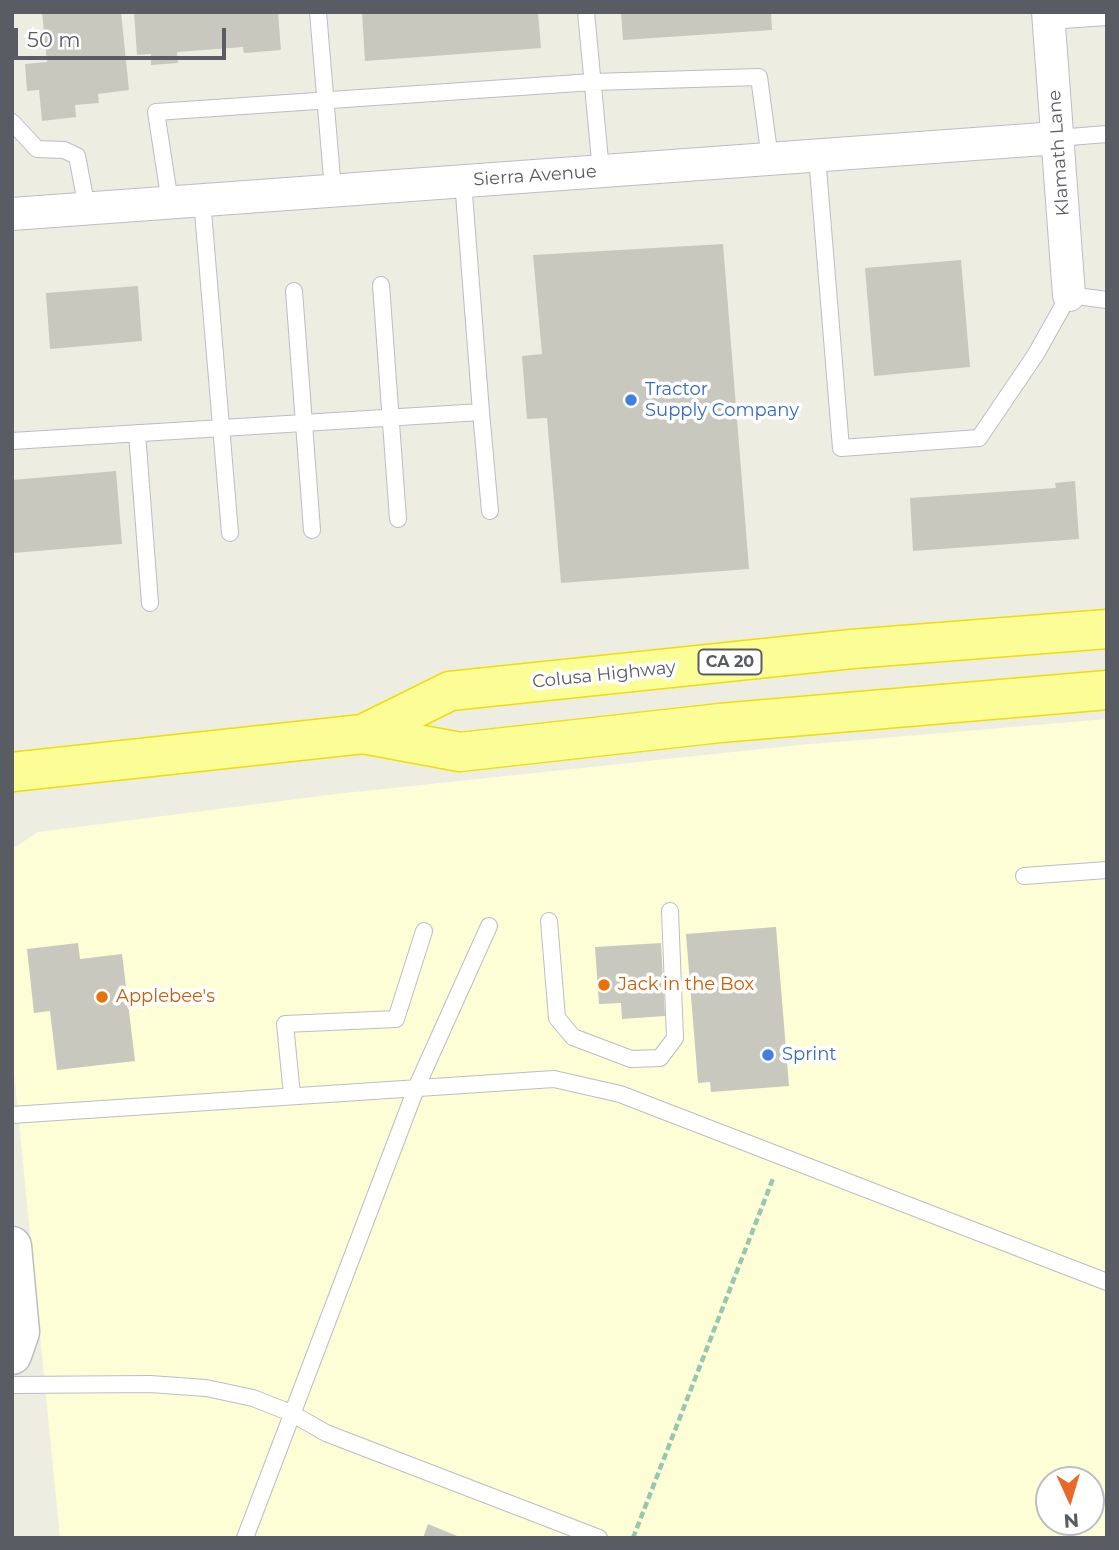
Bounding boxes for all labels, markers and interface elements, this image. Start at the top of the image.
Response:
scale bar [18,14,229,58]
text: 50 m [27,27,81,52]
street label: Klamath Lane [1044,89,1074,217]
street label: Sierra Avenue [473,161,597,191]
place label: Tractor Supply Company [645,379,799,422]
marker: Tractor Supply Company [623,392,639,408]
road number: CA 20 [698,650,762,674]
street label: Colusa Highway [531,657,677,693]
place label: Jack in the Box [618,974,754,996]
marker: Jack in the Box [596,977,612,993]
place label: Applebee's [116,986,215,1008]
marker: Applebee's [94,989,110,1005]
place label: Sprint [782,1044,837,1066]
marker: Sprint [760,1047,776,1063]
north arrow [1035,1466,1105,1536]
text: N [1063,1508,1080,1532]

